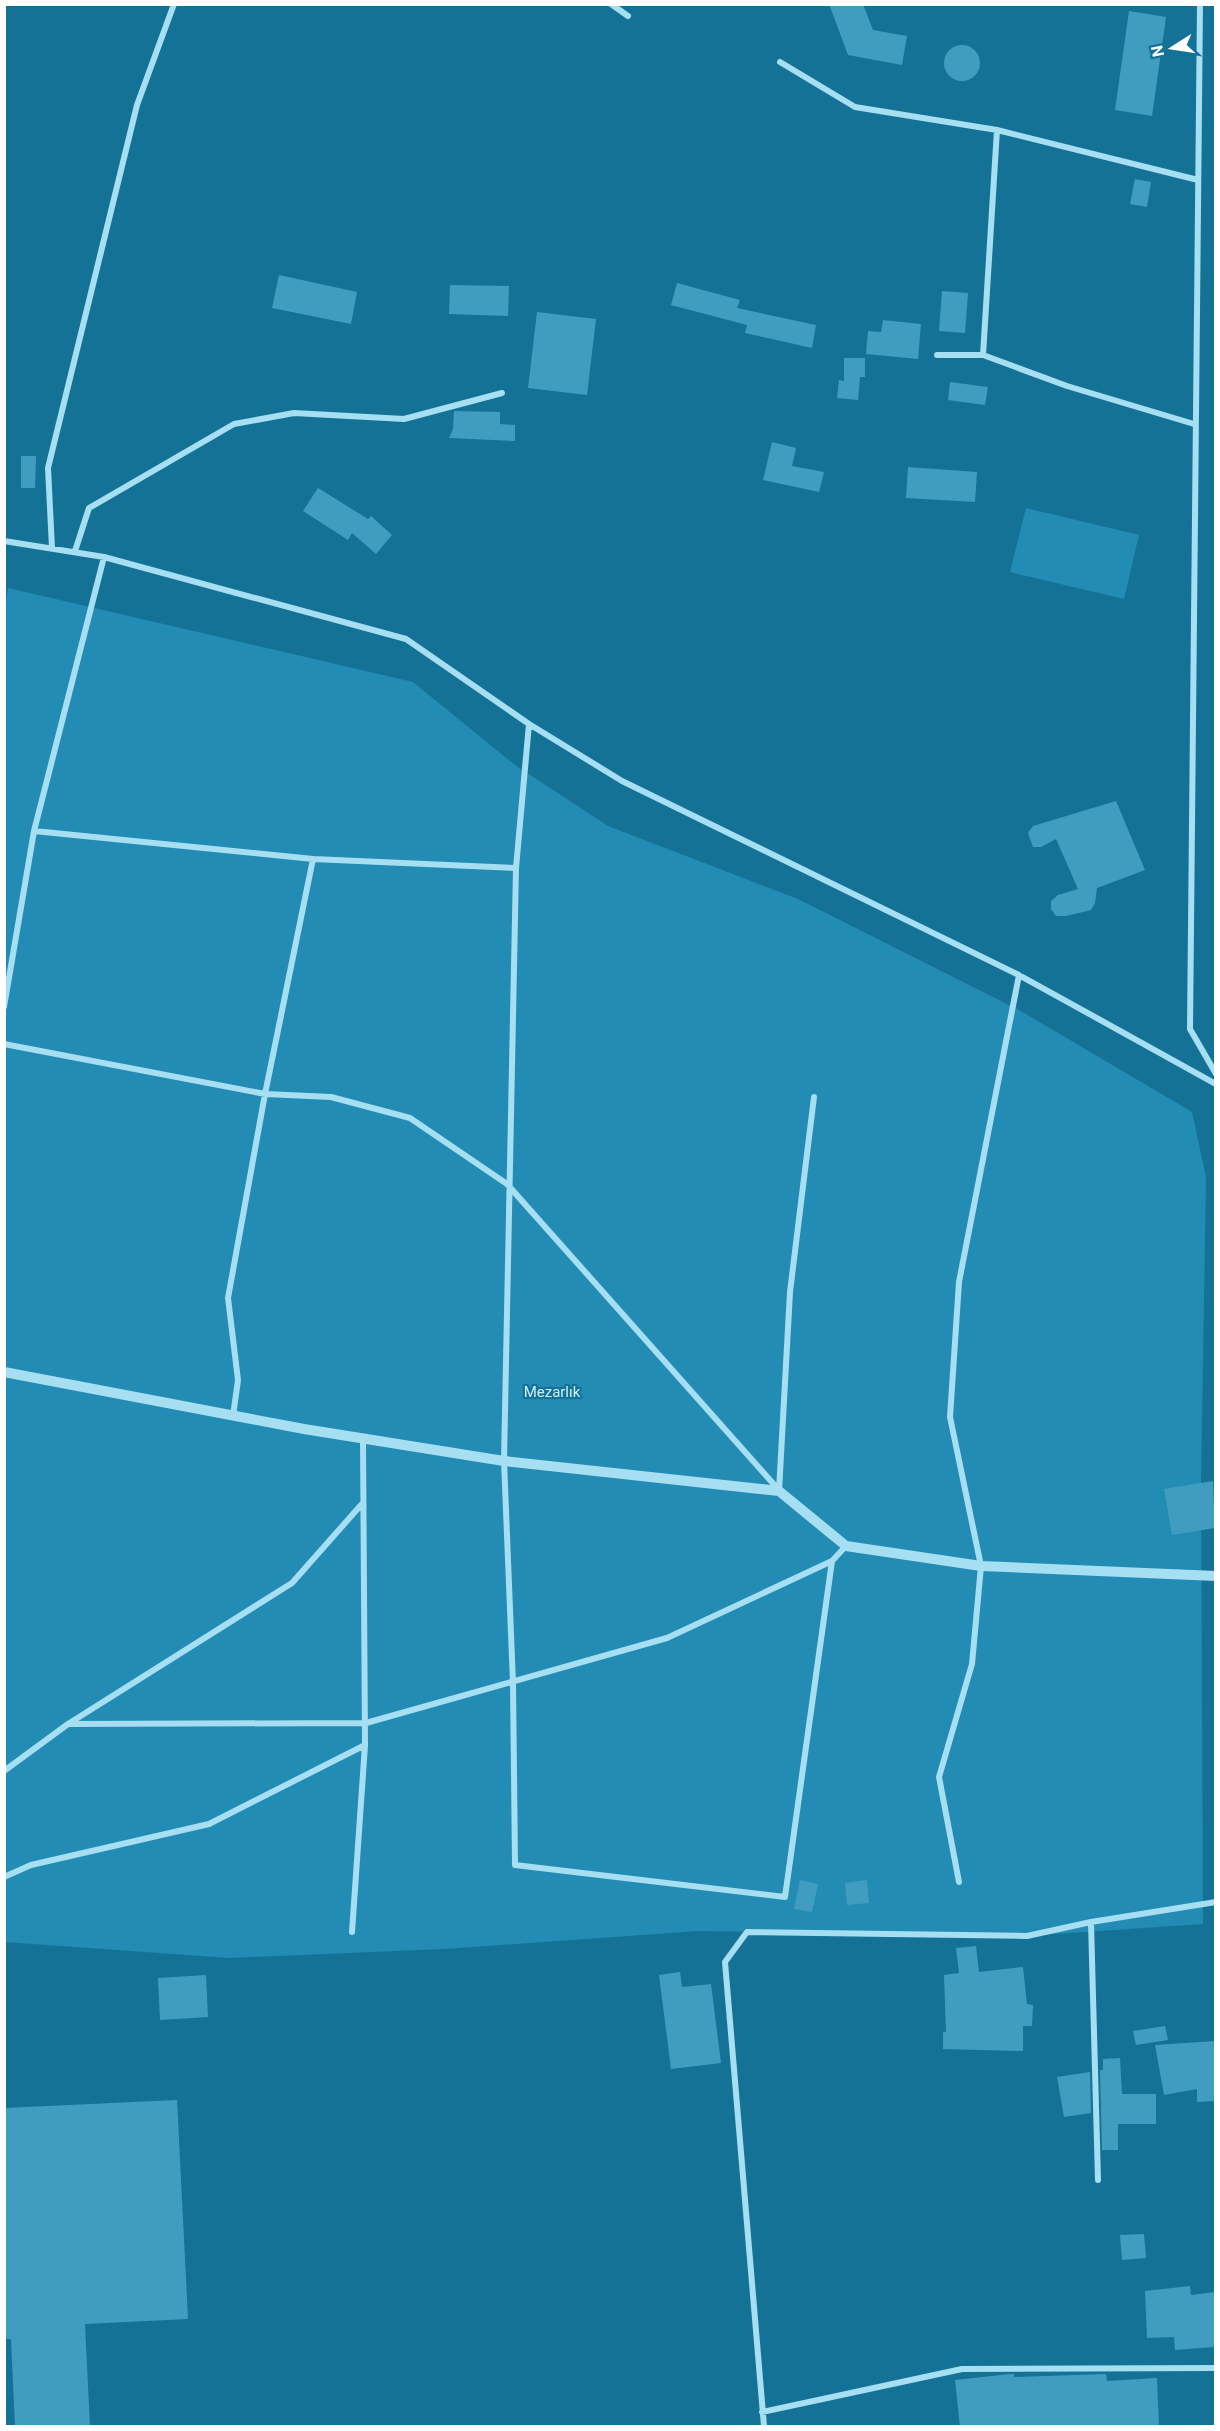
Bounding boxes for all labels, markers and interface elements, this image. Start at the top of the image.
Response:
north arrow [1142,18,1202,78]
text: N [1147,44,1168,59]
park label: Mezarlık [524,1383,581,1401]

